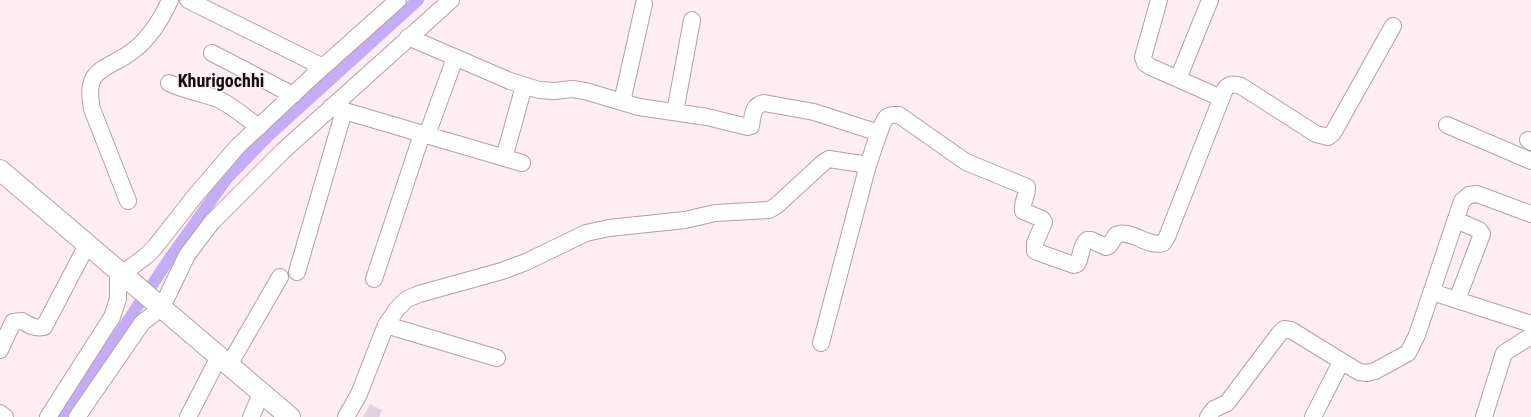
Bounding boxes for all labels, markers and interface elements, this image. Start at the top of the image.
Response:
district label: Khurigochhi [178,71,264,93]

